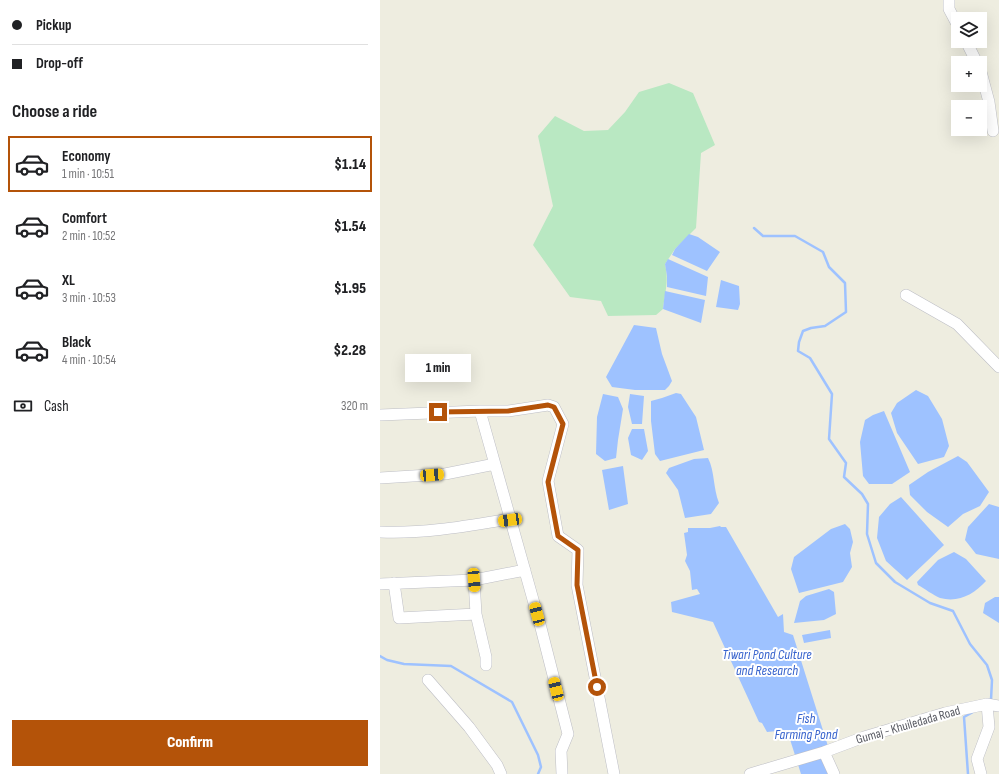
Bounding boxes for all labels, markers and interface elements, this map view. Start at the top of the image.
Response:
map controls [951,12,987,136]
button: layers [951,12,987,48]
text: Pickup [36,16,72,35]
text: Drop-off [36,54,83,73]
button: + [951,56,987,92]
button: − [951,100,987,136]
text: Choose a ride [12,101,97,122]
icon: car [14,146,50,182]
text: Economy [62,147,111,166]
text: $1.14 [334,155,366,174]
text: 1 min · 10:51 [62,166,114,182]
icon: car [14,208,50,244]
text: Comfort [62,209,107,228]
text: $1.54 [334,217,366,236]
text: 2 min · 10:52 [62,228,116,244]
icon: car [14,270,50,306]
text: XL [62,271,75,290]
text: $1.95 [334,279,366,298]
text: 3 min · 10:53 [62,290,116,306]
icon: car [14,332,50,368]
text: Black [62,333,91,352]
text: $2.28 [334,341,366,360]
text: 4 min · 10:54 [62,352,116,368]
callout: 1 min [405,354,471,382]
text: 1 min [426,360,450,376]
icon: cash [12,395,34,417]
text: Cash [44,397,69,416]
text: 320 m [341,398,368,414]
route end [429,403,447,421]
car [420,468,444,482]
car [497,512,523,528]
car [467,568,481,592]
car [528,601,546,627]
water label: Tiwari Pond Culture and Research [722,646,812,679]
car [547,676,565,702]
route start [588,678,606,696]
street label: Gumaj - Khuiledada Road [854,702,962,748]
water label: Fish Farming Pond [775,710,839,743]
button: Confirm [12,720,368,766]

